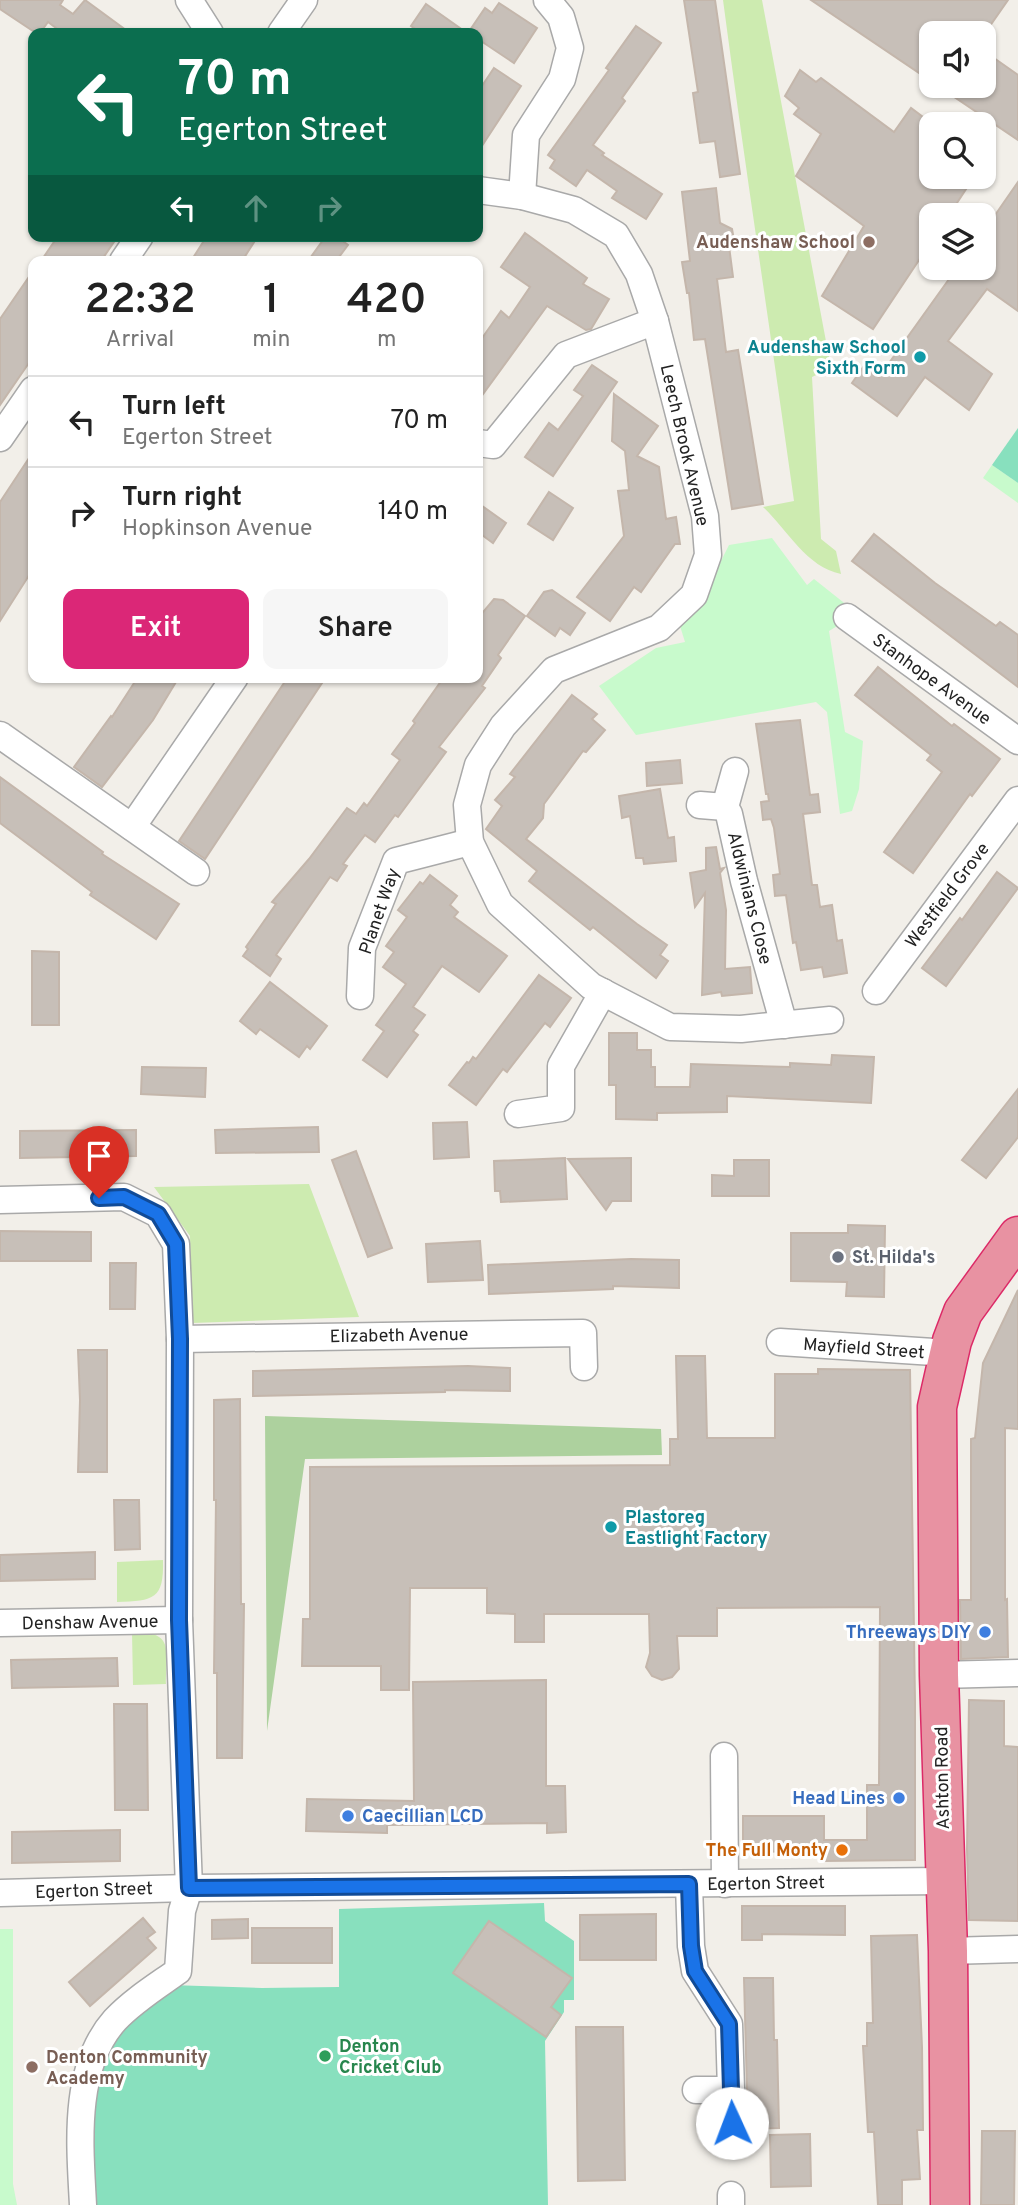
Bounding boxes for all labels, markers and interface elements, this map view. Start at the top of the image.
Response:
map controls [919,21,996,280]
button: sound [919,21,996,98]
text: 70 m [178,51,292,113]
icon: left [63,56,154,147]
text: Egerton Street [178,112,387,152]
button: search [919,112,996,189]
icon: left [164,189,202,227]
icon: ahead [237,189,275,227]
icon: right [310,189,348,227]
button: layers [919,203,996,280]
place label: Audenshaw School [696,232,855,255]
marker: Audenshaw School [861,234,877,250]
text: 22:32 [84,275,196,328]
text: 1 [263,275,280,328]
text: 420 [347,275,427,328]
text: Arrival [106,326,174,355]
text: min [252,326,290,355]
text: m [377,326,396,355]
place label: Audenshaw School Sixth Form [747,337,906,381]
marker: Audenshaw School Sixth Form [912,349,928,365]
street label: Leech Brook Avenue [654,362,713,529]
text: Turn left [122,391,226,424]
icon: left [63,403,101,441]
text: 70 m [390,405,448,438]
text: Egerton Street [122,424,273,453]
text: Turn right [122,482,242,515]
icon: right [63,494,101,532]
text: 140 m [378,496,448,529]
text: Hopkinson Avenue [122,515,312,544]
button: Exit [63,589,249,669]
button: Share [263,589,448,669]
street label: Stanhope Avenue [867,629,995,731]
street label: Aldwinians Close [721,830,776,967]
street label: Westfield Grove [901,839,995,953]
street label: Planet Way [355,865,406,958]
pin [69,1126,129,1198]
icon: arrive [80,1137,118,1175]
place label: St. Hilda's [852,1247,935,1270]
marker: St. Hilda's [830,1249,846,1265]
street label: Elizabeth Avenue [329,1324,469,1349]
street label: Mayfield Street [802,1334,925,1365]
place label: Plastoreg Eastlight Factory [625,1507,768,1551]
marker: Plastoreg Eastlight Factory [603,1519,619,1535]
street label: Denshaw Avenue [22,1611,159,1636]
place label: Threeways DIY [846,1622,971,1645]
marker: Threeways DIY [977,1624,993,1640]
street label: Ashton Road [931,1726,956,1830]
place label: Head Lines [792,1788,885,1811]
marker: Head Lines [891,1790,907,1806]
place label: Caecillian LCD [362,1806,484,1829]
marker: Caecillian LCD [340,1808,356,1824]
place label: The Full Monty [706,1840,828,1863]
marker: The Full Monty [834,1842,850,1858]
street label: Egerton Street [707,1872,825,1897]
street label: Egerton Street [35,1878,153,1905]
place label: Denton Cricket Club [339,2036,442,2080]
place label: Denton Community Academy [46,2047,208,2091]
marker: Denton Cricket Club [317,2048,333,2064]
marker: Denton Community Academy [24,2059,40,2075]
position arrow [695,2086,769,2160]

